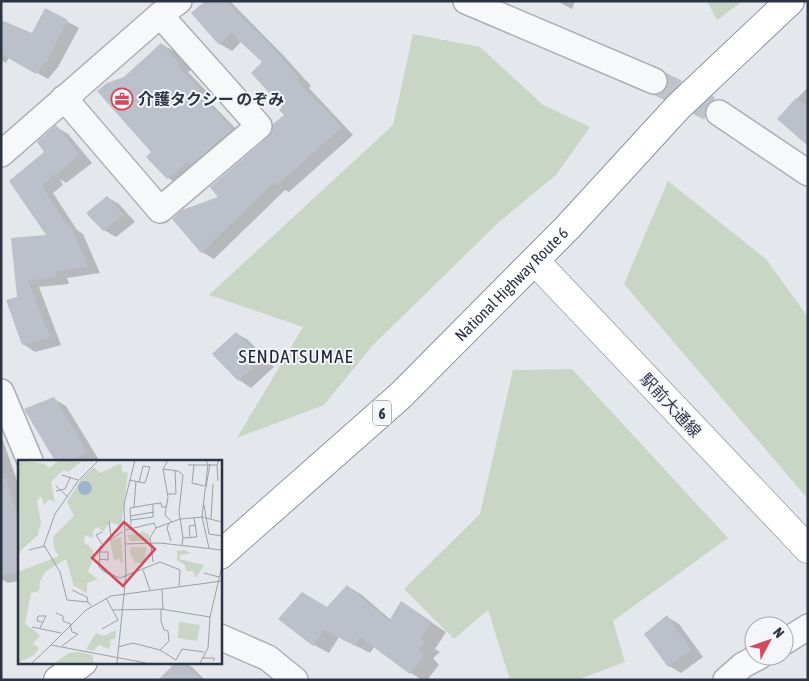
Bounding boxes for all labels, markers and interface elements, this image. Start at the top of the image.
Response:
office icon: 介護タクシー のぞみ [110,87,134,111]
place label: 介護タクシー のぞみ [138,90,284,108]
street label: National Highway Route 6 [451,224,571,344]
district label: SENDATSUMAE [238,345,354,367]
street label: 駅前大通線 [637,370,705,440]
road number: 6 [373,400,391,426]
inset map [18,460,221,664]
north arrow [744,616,794,666]
text: N [770,624,788,641]

